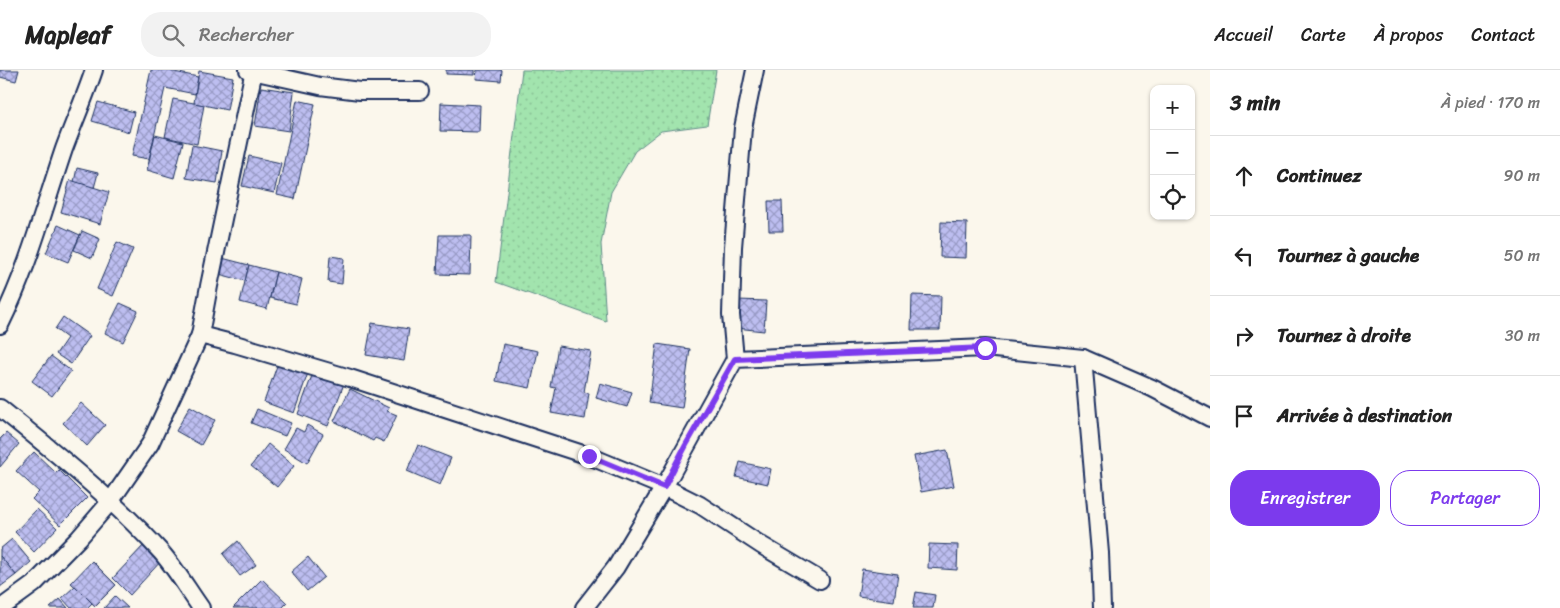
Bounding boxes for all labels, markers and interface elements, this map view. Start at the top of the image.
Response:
search box [141,12,491,57]
text: Mapleaf [25,14,111,56]
text: Rechercher [199,18,294,51]
text: Accueil [1214,19,1273,51]
text: Carte [1301,19,1346,51]
text: À propos [1374,19,1443,51]
text: Contact [1471,19,1535,51]
icon: search [159,21,187,49]
text: 3 min [1230,84,1280,122]
map controls [1150,85,1195,220]
button: + [1150,85,1195,130]
text: À pied · 170 m [1441,88,1540,117]
button: − [1150,130,1195,175]
text: Continuez [1277,159,1362,192]
text: 90 m [1504,161,1540,190]
icon: ahead [1230,162,1258,190]
button: locate [1150,175,1195,220]
text: Tournez à gauche [1277,239,1419,272]
text: 50 m [1504,241,1540,270]
icon: left [1230,242,1258,270]
text: Tournez à droite [1277,319,1411,352]
text: 30 m [1505,321,1540,350]
icon: right [1230,322,1258,350]
route start [974,337,997,360]
text: Arrivée à destination [1277,399,1452,432]
icon: arrive [1230,402,1258,430]
route end [578,445,601,468]
button: Enregistrer [1230,470,1380,526]
button: Partager [1390,470,1540,526]

